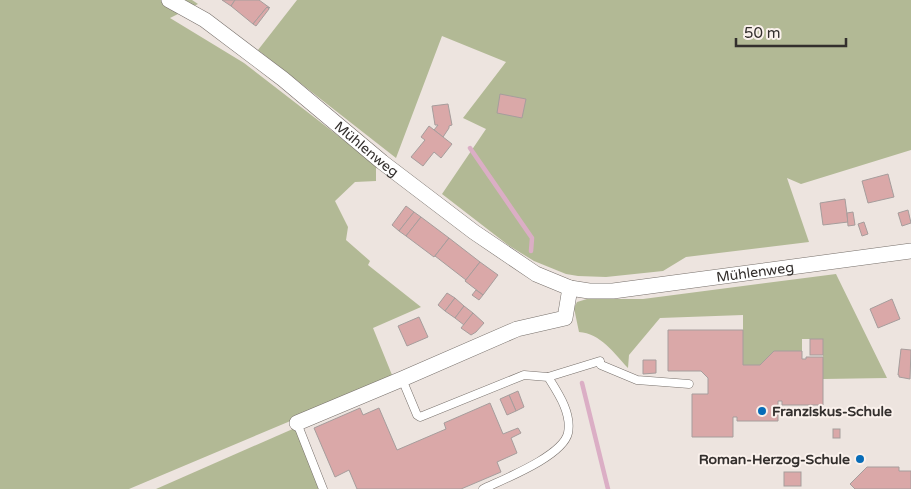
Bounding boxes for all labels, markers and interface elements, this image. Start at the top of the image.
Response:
scale bar [736,15,846,47]
text: 50 m [744,24,781,42]
street label: Mühlenweg [331,118,402,181]
street label: Mühlenweg [715,259,795,286]
place label: Franziskus-Schule [772,403,892,420]
marker: Franziskus-Schule [756,405,768,417]
place label: Roman-Herzog-Schule [699,451,850,468]
marker: Roman-Herzog-Schule [854,453,866,465]

